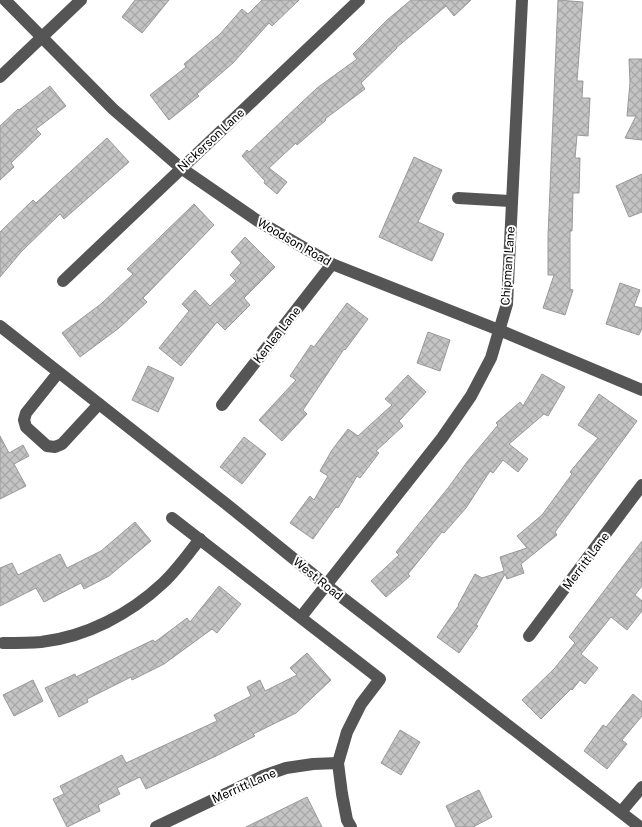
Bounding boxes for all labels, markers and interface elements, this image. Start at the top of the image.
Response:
street label: Nickerson Lane [175,105,247,175]
street label: Woodson Road [255,215,333,269]
street label: Chipman Lane [498,226,518,306]
street label: Kenlea Lane [250,304,304,366]
street label: Merritt Lane [560,529,612,593]
street label: West Road [290,555,346,603]
street label: Merritt Lane [210,766,278,806]

